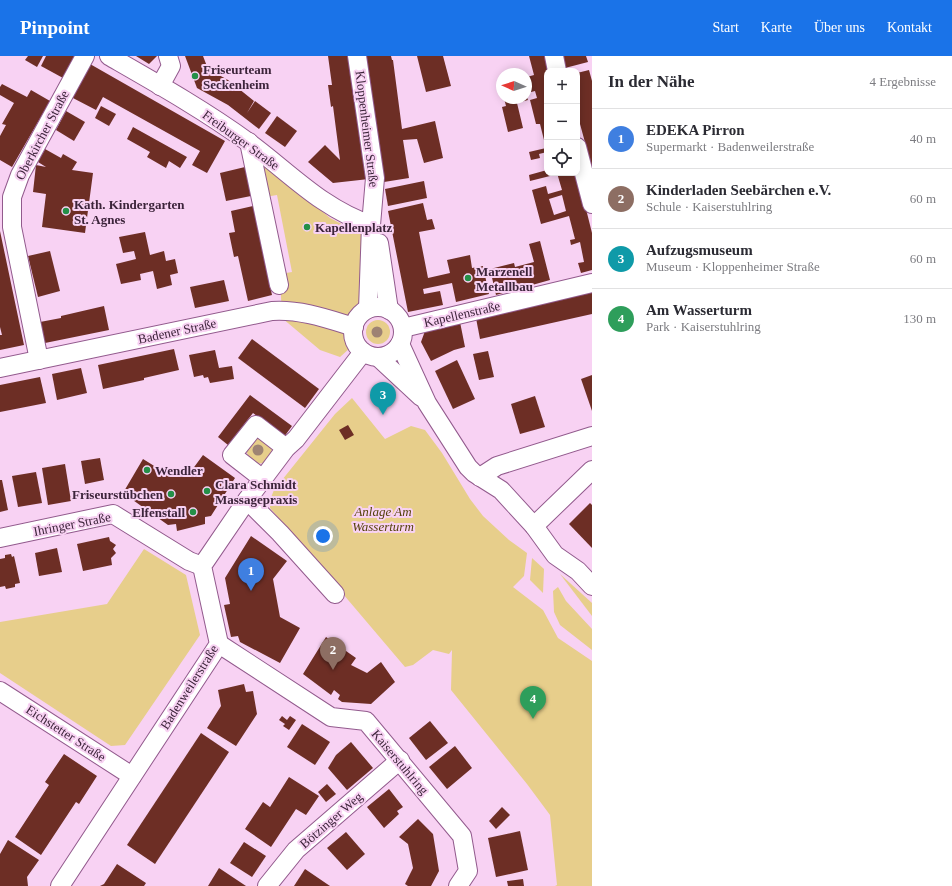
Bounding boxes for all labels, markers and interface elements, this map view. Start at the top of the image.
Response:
text: Pinpoint [20,17,90,38]
text: Start [712,20,739,35]
text: Karte [761,20,792,35]
text: Über uns [814,20,865,35]
text: Kontakt [887,20,932,35]
place label: Friseurteam Seckenheim [203,62,272,92]
north arrow [496,68,532,104]
map controls [544,68,580,176]
button: + [544,68,580,104]
street label: Kloppenheimer Straße [352,70,382,188]
marker: Friseurteam Seckenheim [190,71,200,81]
text: In der Nähe [608,72,695,91]
text: 4 Ergebnisse [869,74,936,89]
street label: Oberkircher Straße [12,87,72,182]
button: − [544,104,580,140]
street label: Freiburger Straße [200,107,282,173]
text: EDEKA Pirron [646,122,744,138]
text: 1 [618,131,624,146]
text: 40 m [910,131,936,146]
text: Supermarkt · Badenweilerstraße [646,139,814,154]
button: locate [544,140,580,176]
text: Kinderladen Seebärchen e.V. [646,182,831,198]
text: 2 [618,191,624,206]
text: 60 m [910,191,936,206]
place label: Kath. Kindergarten St. Agnes [74,197,185,227]
text: Schule · Kaiserstuhlring [646,199,772,214]
marker: Kath. Kindergarten St. Agnes [61,206,71,216]
place label: Kapellenplatz [315,220,393,235]
marker: Kapellenplatz [302,222,312,232]
text: Aufzugsmuseum [646,242,753,258]
text: 3 [618,251,624,266]
text: 60 m [910,251,936,266]
text: Museum · Kloppenheimer Straße [646,259,820,274]
place label: Marzenell Metallbau [476,264,533,294]
marker: Marzenell Metallbau [463,273,473,283]
street label: Kapellenstraße [422,298,502,330]
text: Am Wasserturm [646,302,752,318]
text: 4 [618,311,624,326]
text: 130 m [903,311,936,326]
street label: Badener Straße [136,315,218,347]
text: Park · Kaiserstuhlring [646,319,761,334]
pin: 3 [370,382,396,415]
place label: Wendler [155,463,203,478]
marker: Wendler [142,465,152,475]
place label: Clara Schmidt Massagepraxis [215,477,297,507]
marker: Clara Schmidt Massagepraxis [202,486,212,496]
place label: Friseurstübchen [72,487,164,502]
marker: Friseurstübchen [166,489,176,499]
park label: Anlage Am Wasserturm [352,504,414,534]
place label: Elfenstall [132,505,185,520]
marker: Elfenstall [188,507,198,517]
street label: Ihringer Straße [32,509,112,539]
your location [313,526,333,546]
pin: 1 [238,558,264,591]
pin: 2 [320,637,346,670]
street label: Badenweilerstraße [157,642,221,732]
pin: 4 [520,686,546,719]
street label: Eichstetter Straße [23,702,109,764]
street label: Kaiserstuhlring [368,726,432,798]
street label: Bötzinger Weg [297,788,366,851]

